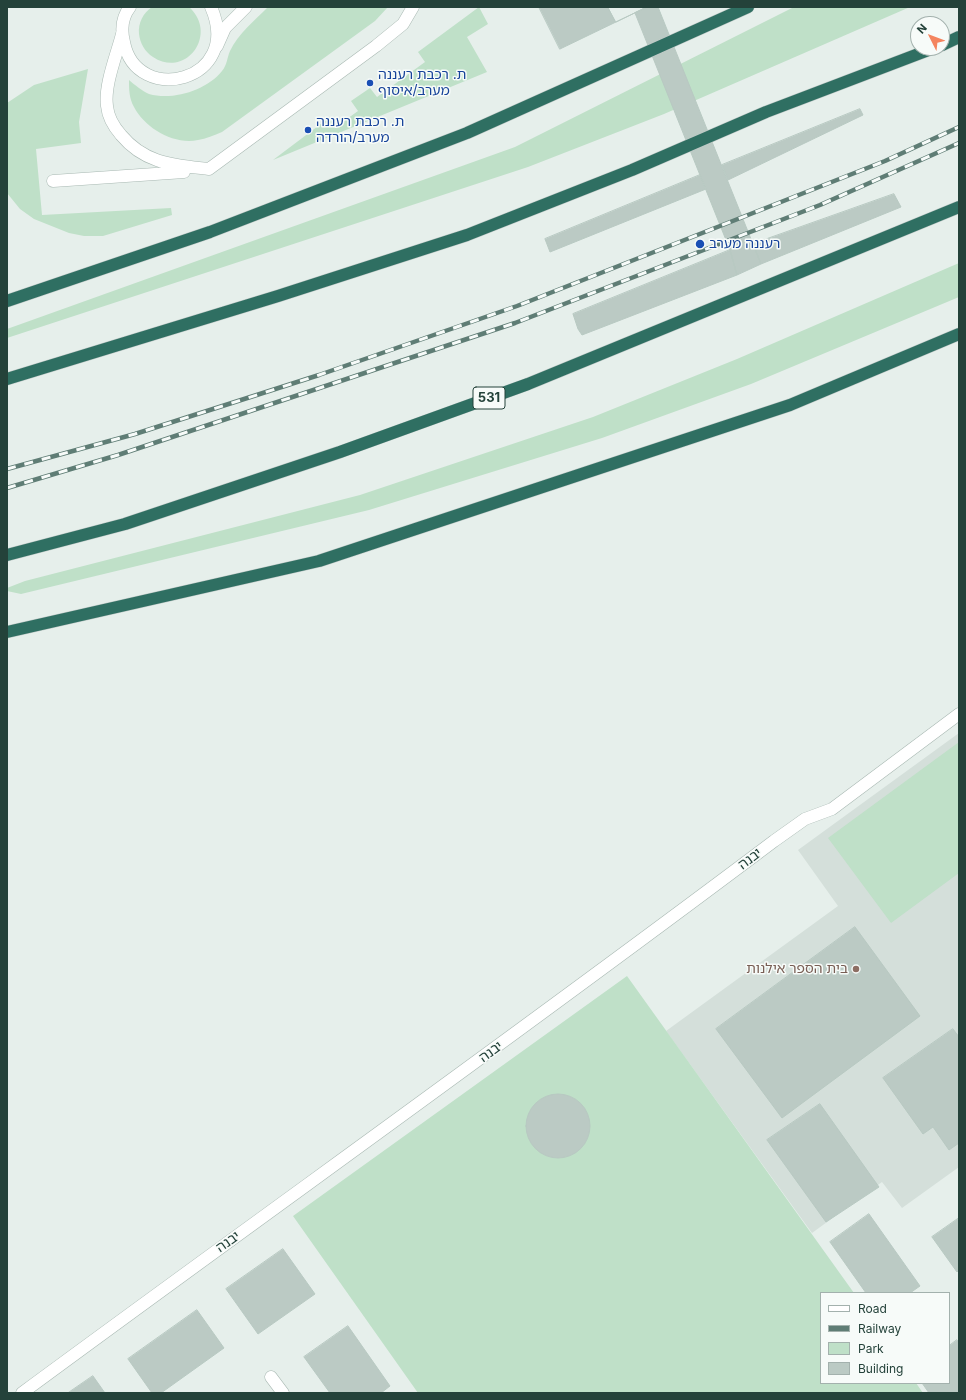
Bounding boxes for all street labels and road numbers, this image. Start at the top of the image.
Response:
road number: 531 [473,387,505,409]
street label: יבנה [735,845,765,873]
street label: יבנה [476,1038,506,1066]
street label: יבנה [213,1228,243,1256]

